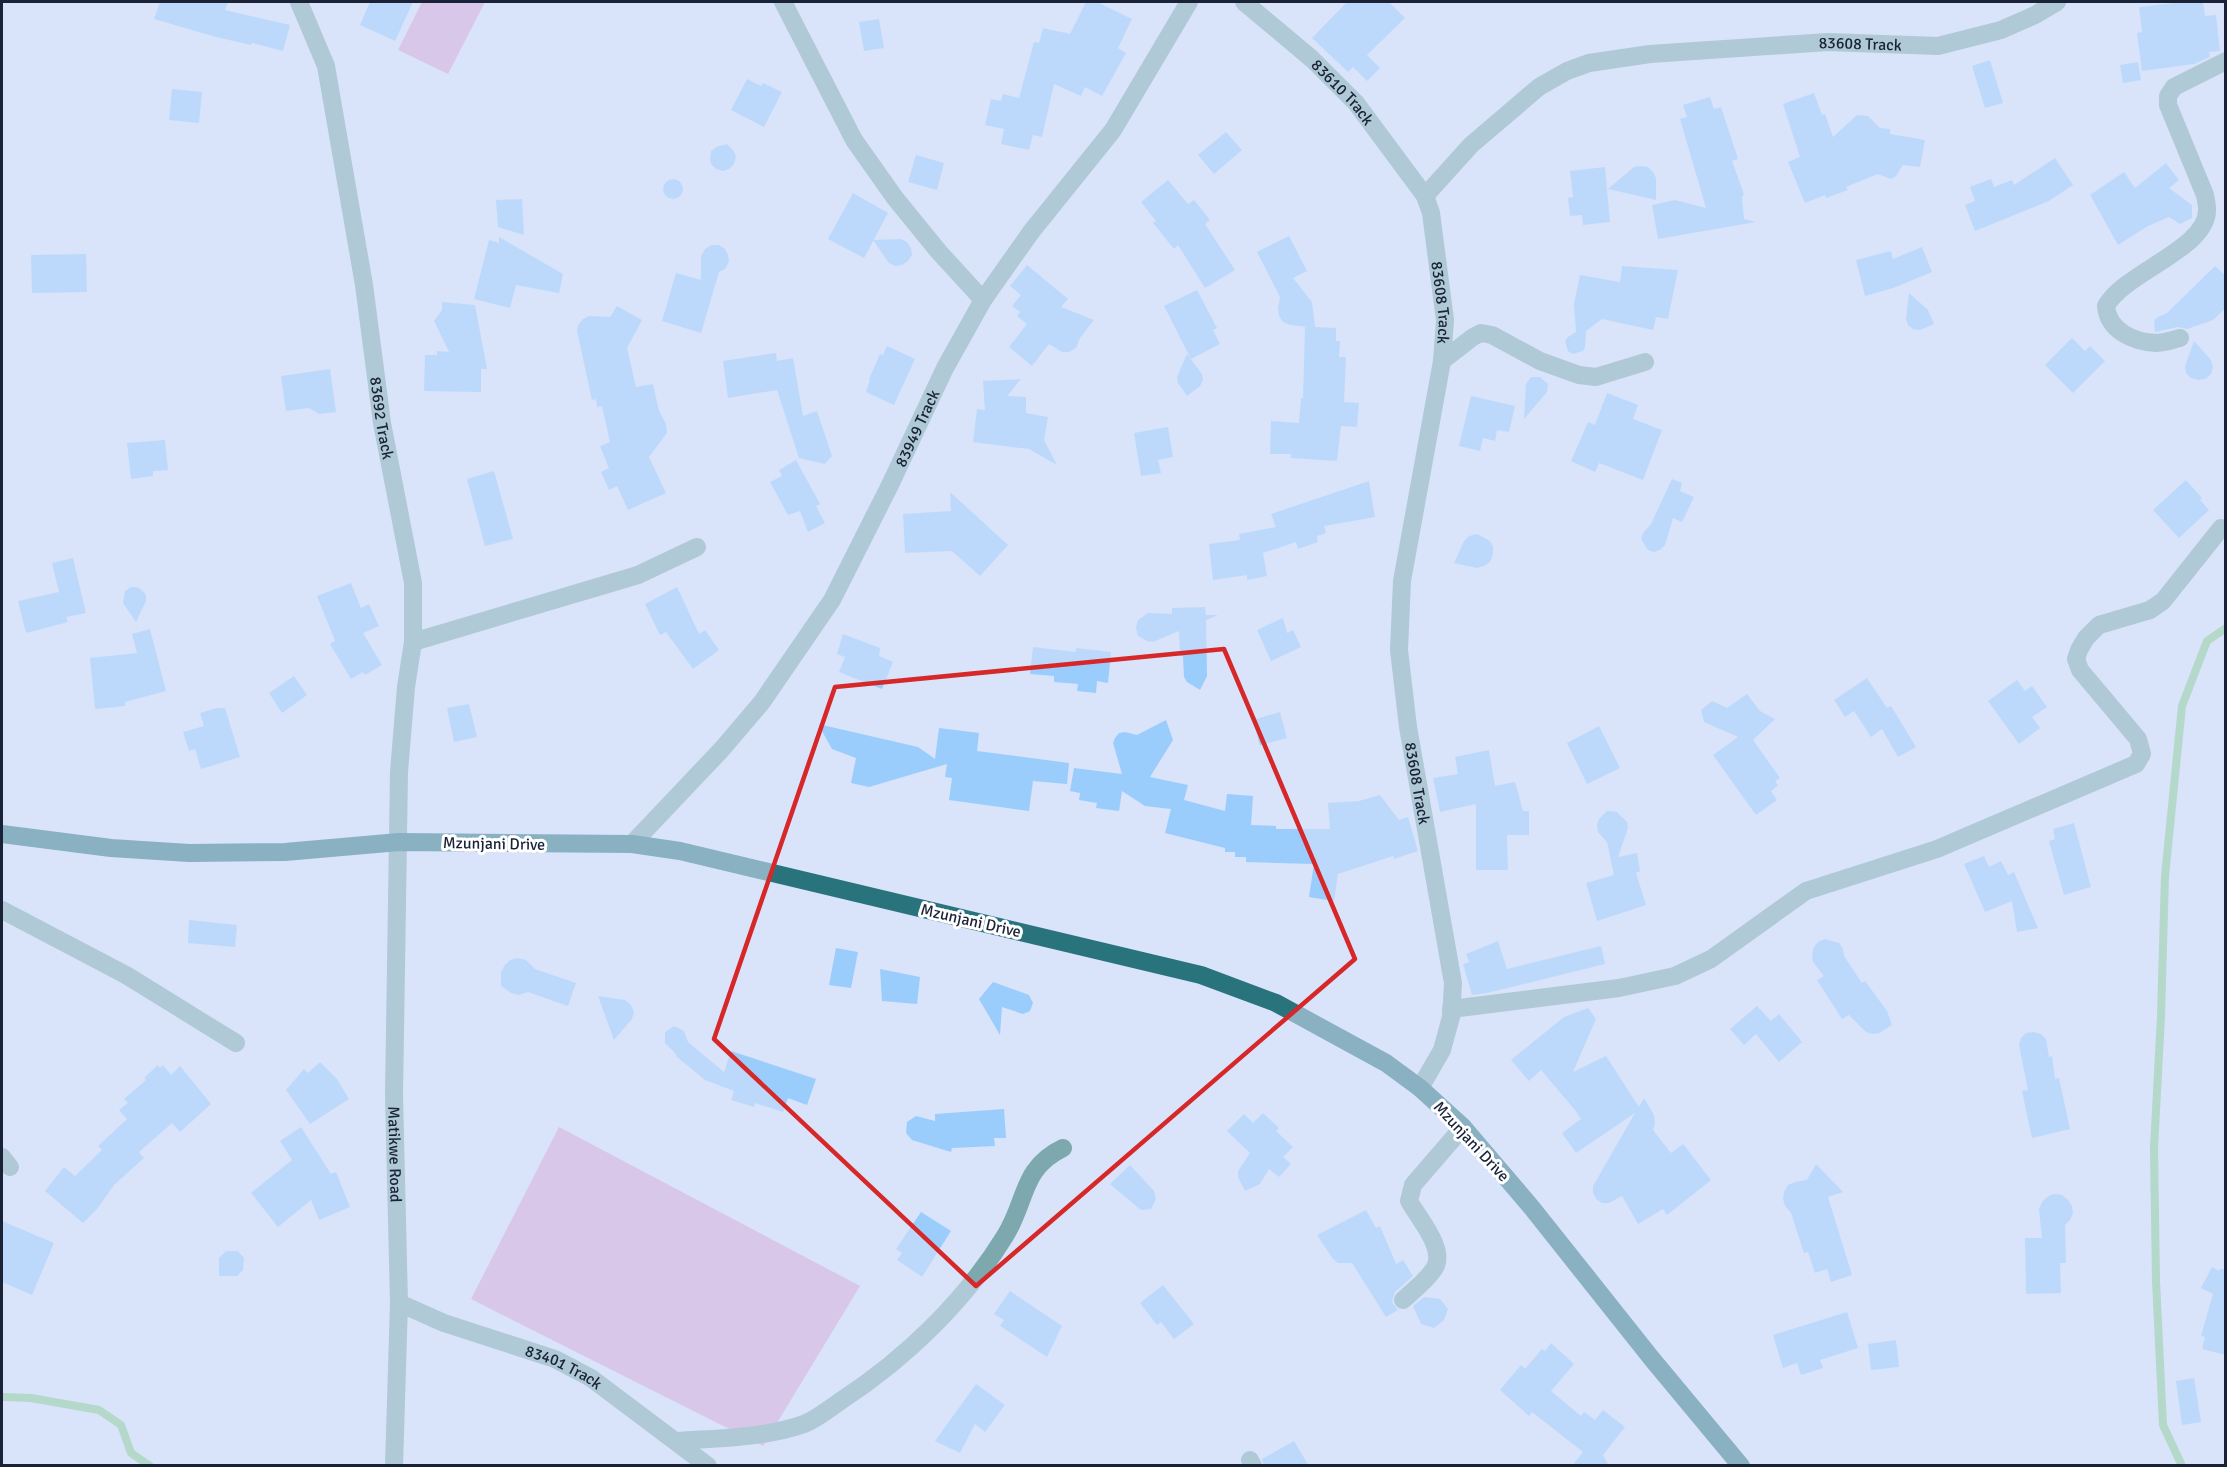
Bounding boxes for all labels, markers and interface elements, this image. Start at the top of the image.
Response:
street label: 83608 Track [1818,33,1902,56]
street label: 83610 Track [1307,55,1378,129]
street label: 83608 Track [1426,260,1454,345]
street label: 83692 Track [365,376,398,461]
street label: 83949 Track [891,387,944,470]
street label: 83608 Track [1400,741,1434,826]
street label: Mzunjani Drive [443,833,545,855]
street label: Mzunjani Drive [919,900,1023,942]
street label: Mzunjani Drive [1429,1097,1514,1186]
street label: Matikwe Road [383,1106,406,1203]
street label: 83401 Track [523,1341,606,1394]

